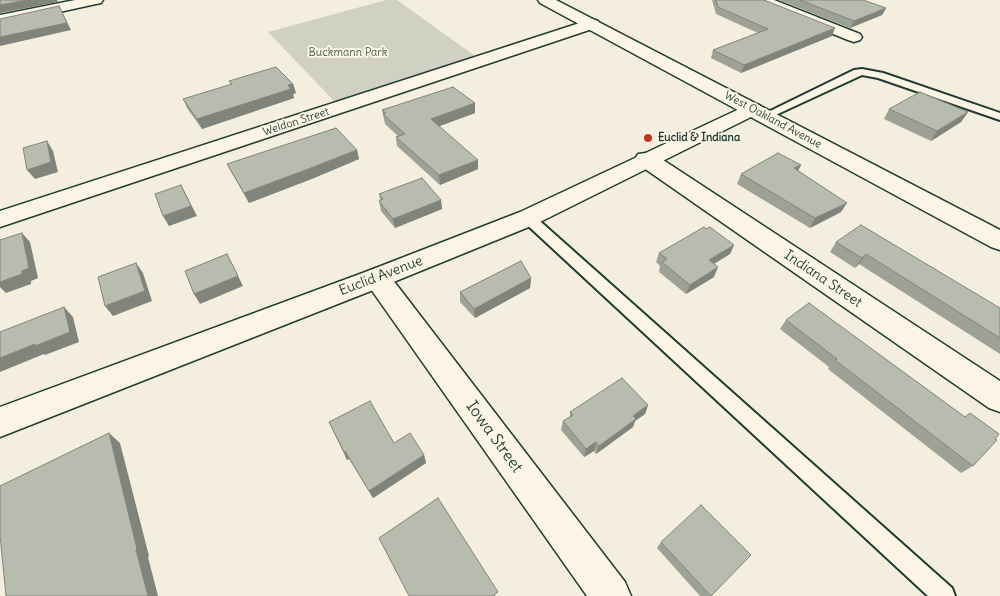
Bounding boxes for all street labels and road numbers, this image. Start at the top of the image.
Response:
street label: West Oakland Avenue [722,89,824,151]
street label: Weldon Street [261,105,331,139]
street label: Indiana Street [781,247,865,311]
street label: Euclid Avenue [337,252,425,300]
street label: Iowa Street [462,397,526,477]

